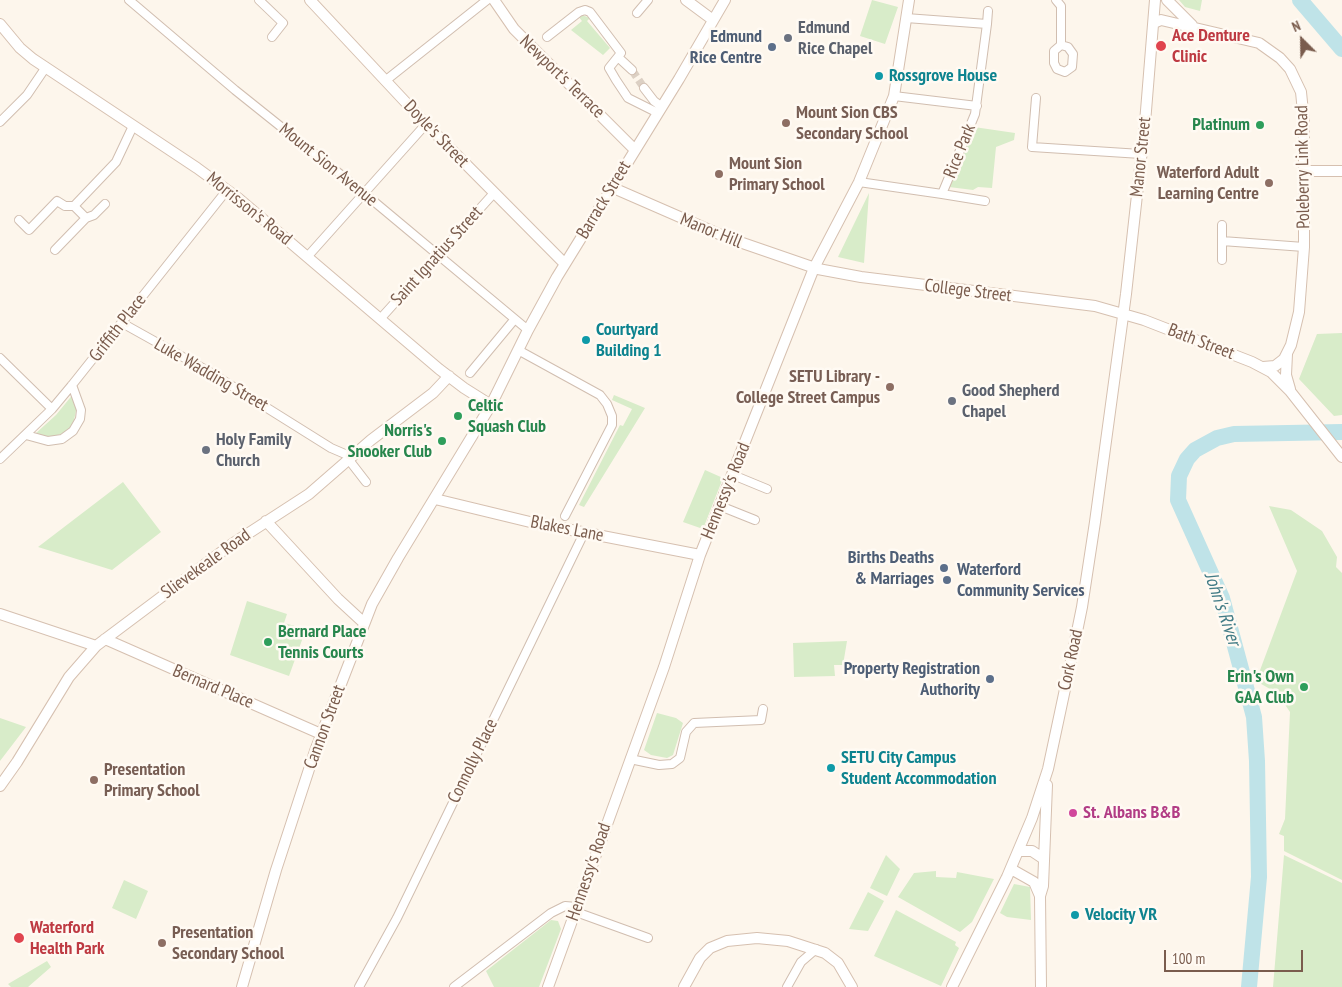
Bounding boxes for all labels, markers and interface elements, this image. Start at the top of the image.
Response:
north arrow [1277,15,1327,65]
text: N [1289,16,1303,36]
place label: Edmund Rice Chapel [798,17,872,59]
place label: Ace Denture Clinic [1172,25,1250,68]
place label: Edmund Rice Centre [690,26,762,68]
street label: Newport's Terrace [515,31,609,123]
marker: Edmund Rice Chapel [782,32,794,44]
marker: Ace Denture Clinic [1154,39,1168,53]
marker: Edmund Rice Centre [766,41,778,53]
place label: Rossgrove House [889,65,997,87]
marker: Rossgrove House [873,70,885,82]
street label: Doyle's Street [399,96,473,172]
place label: Mount Sion CBS Secondary School [796,102,908,144]
street label: Poleberry Link Road [1291,105,1315,229]
place label: Platinum [1192,114,1250,136]
street label: Manor Street [1126,116,1156,198]
marker: Mount Sion CBS Secondary School [780,117,792,129]
street label: Mount Sion Avenue [274,119,382,211]
marker: Platinum [1254,119,1266,131]
street label: Rice Park [939,121,981,181]
place label: Mount Sion Primary School [729,153,825,195]
street label: Barrack Street [572,157,636,243]
place label: Waterford Adult Learning Centre [1157,162,1259,204]
street label: Morrisson's Road [202,168,296,250]
marker: Mount Sion Primary School [713,168,725,180]
marker: Waterford Adult Learning Centre [1263,177,1275,189]
street label: Saint Ignatius Street [387,202,487,310]
street label: Manor Hill [677,209,745,253]
street label: College Street [923,275,1013,307]
street label: Griffith Place [85,290,151,366]
place label: Courtyard Building 1 [596,319,662,362]
street label: Bath Street [1165,319,1237,365]
street label: Luke Wadding Street [150,334,272,416]
marker: Courtyard Building 1 [580,334,592,346]
place label: SETU Library - College Street Campus [736,366,880,408]
place label: Good Shepherd Chapel [962,380,1060,422]
marker: SETU Library - College Street Campus [884,381,896,393]
place label: Celtic Squash Club [468,395,546,438]
marker: Good Shepherd Chapel [946,395,958,407]
marker: Celtic Squash Club [452,410,464,422]
place label: Norris's Snooker Club [347,420,432,462]
place label: Holy Family Church [216,429,291,472]
marker: Norris's Snooker Club [436,435,448,447]
street label: Hennessy's Road [697,440,755,542]
marker: Holy Family Church [200,444,212,456]
street label: Blakes Lane [529,511,605,547]
street label: Slievekeale Road [157,524,255,604]
place label: Births Deaths & Marriages [848,547,934,590]
place label: Waterford Community Services [957,559,1085,602]
marker: Births Deaths & Marriages [938,562,950,574]
water label: John's River [1199,569,1245,649]
marker: Waterford Community Services [941,574,953,586]
place label: Bernard Place Tennis Courts [278,621,366,664]
street label: Cork Road [1054,627,1088,693]
marker: Bernard Place Tennis Courts [262,636,274,648]
place label: Property Registration Authority [844,658,980,701]
street label: Bernard Place [169,660,257,714]
place label: Erin's Own GAA Club [1227,666,1294,709]
marker: Property Registration Authority [984,673,996,685]
marker: Erin's Own GAA Club [1298,681,1310,693]
street label: Cannon Street [300,682,350,772]
street label: Connolly Place [443,715,503,807]
place label: SETU City Campus Student Accommodation [841,747,996,790]
place label: Presentation Primary School [104,759,200,802]
marker: SETU City Campus Student Accommodation [825,762,837,774]
marker: Presentation Primary School [88,774,100,786]
place label: St. Albans B&B [1083,802,1180,824]
marker: St. Albans B&B [1067,807,1079,819]
street label: Hennessy's Road [562,820,616,924]
place label: Velocity VR [1085,904,1157,926]
marker: Velocity VR [1069,909,1081,921]
place label: Waterford Health Park [30,917,104,960]
place label: Presentation Secondary School [172,922,284,964]
marker: Waterford Health Park [12,931,26,945]
marker: Presentation Secondary School [156,937,168,949]
scale bar [1167,940,1306,972]
text: 100 m [1172,949,1205,968]

